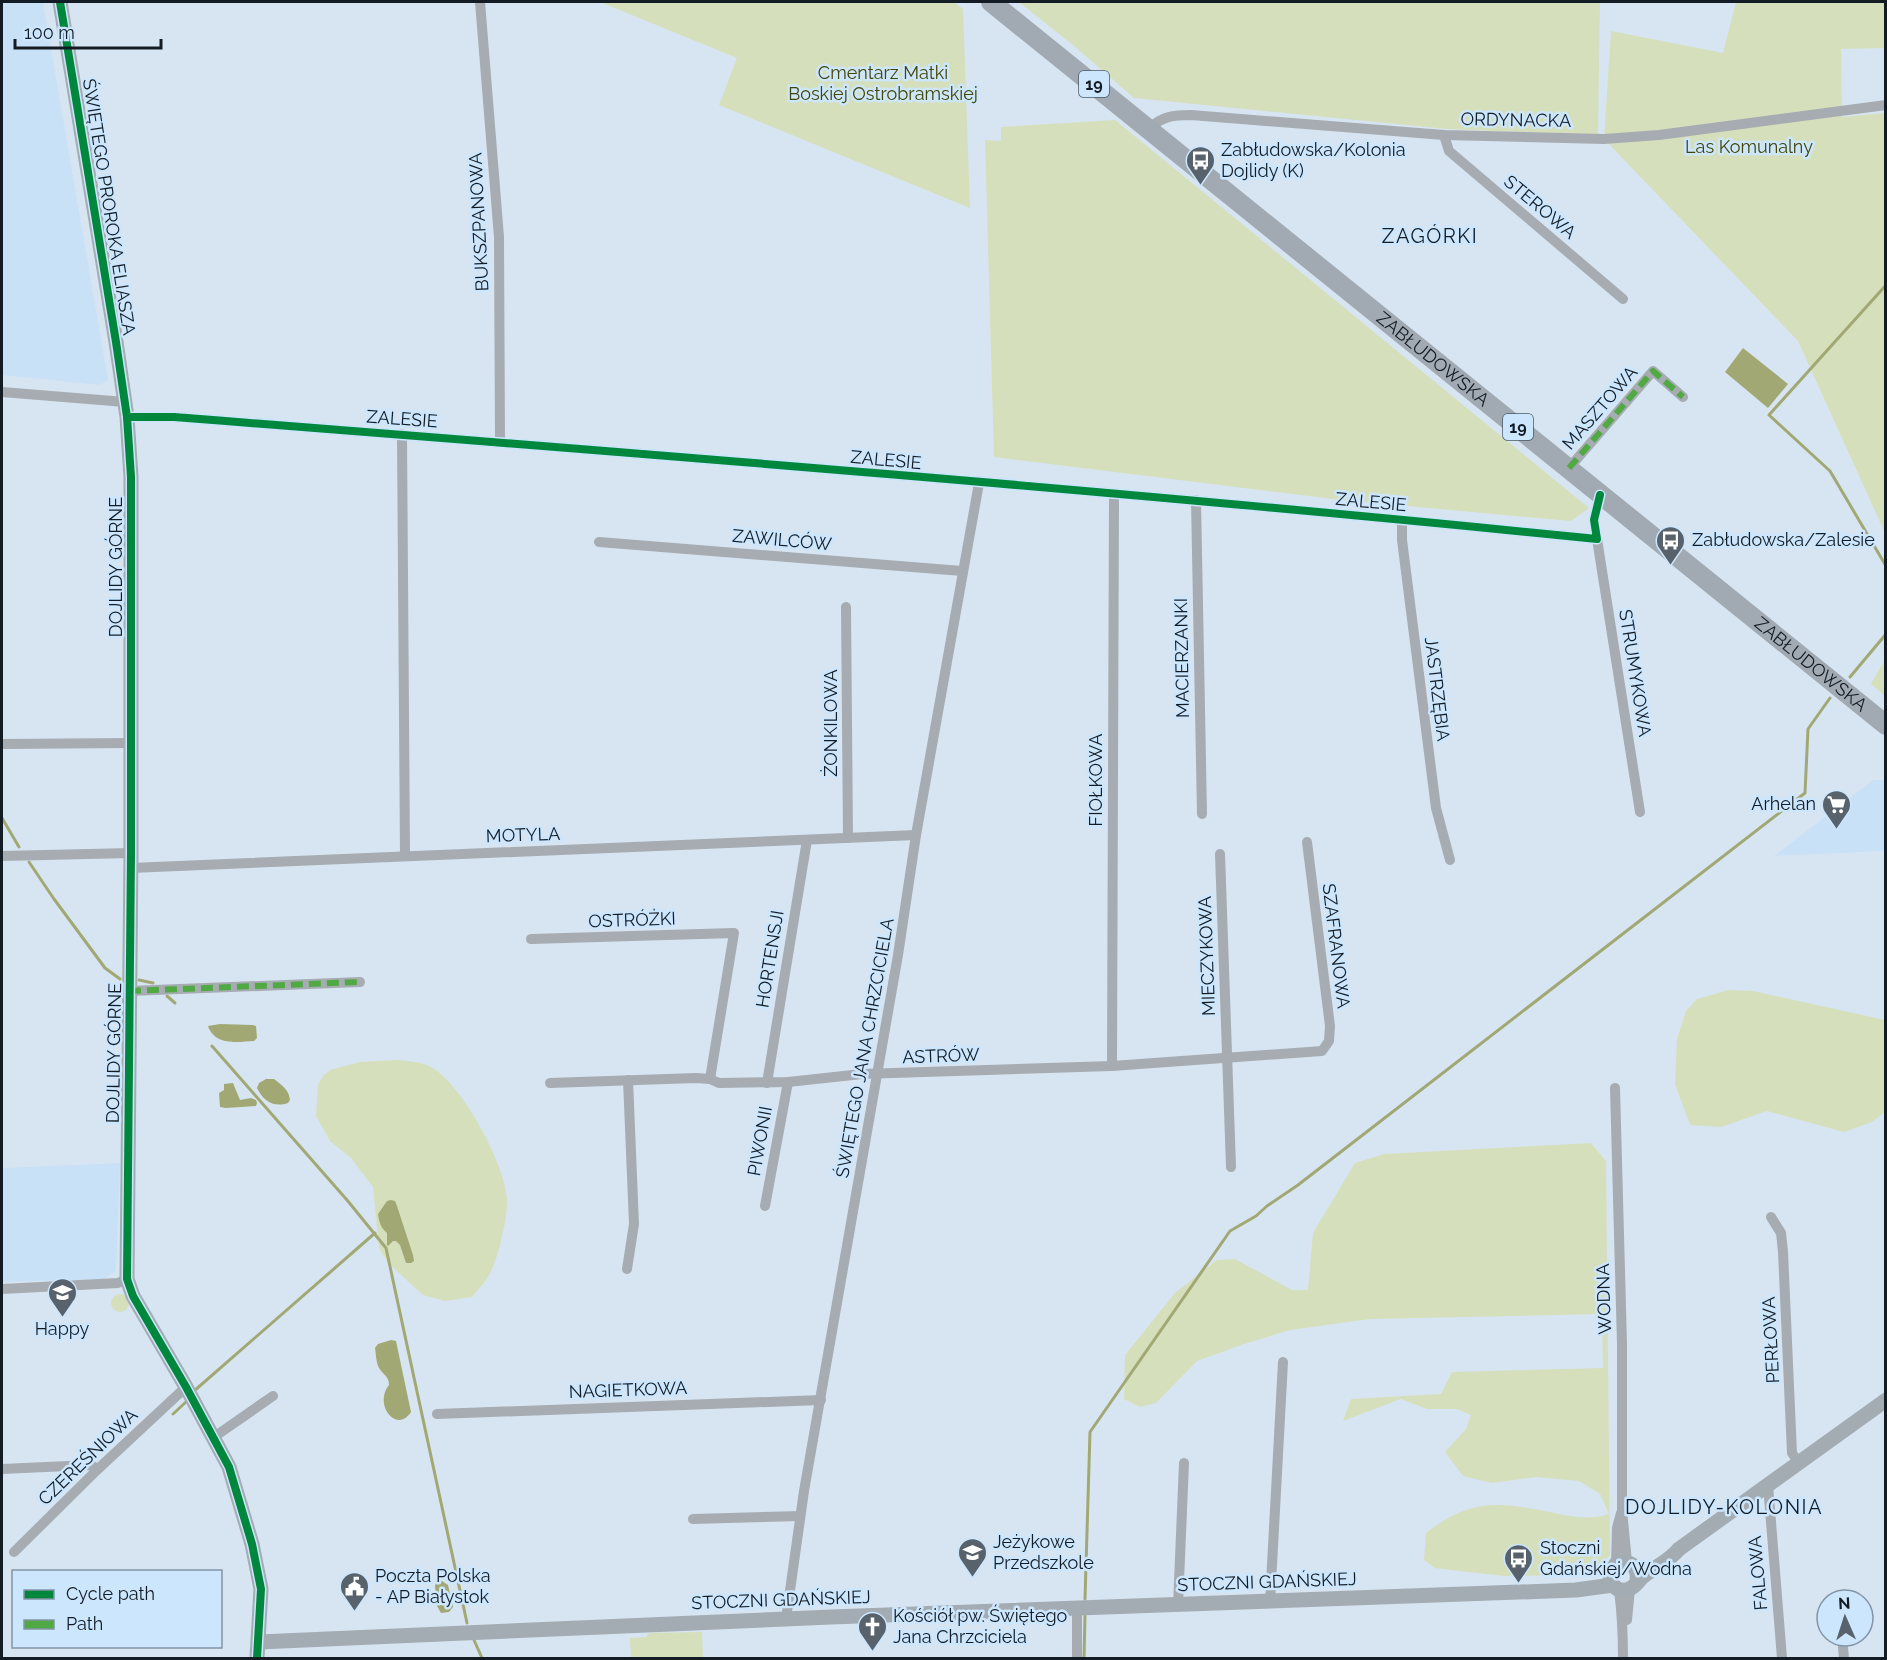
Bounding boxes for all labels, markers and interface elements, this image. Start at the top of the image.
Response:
scale bar [15,12,160,50]
text: 100 m [24,22,75,43]
park label: Cmentarz Matki Boskiej Ostrobramskiej [788,62,978,104]
road number: 19 [1079,71,1109,97]
street label: ŚWIĘTEGO PROROKA ELIASZA [79,77,141,337]
street label: ORDYNACKA [1460,108,1572,131]
park label: Las Komunalny [1685,136,1813,157]
place label: Zabłudowska/Kolonia Dojlidy (K) [1221,139,1406,181]
bus stop icon: Zabłudowska/Kolonia Dojlidy (K) [1184,144,1216,186]
street label: BUKSZPANOWA [464,152,493,292]
street label: STEROWA [1500,170,1581,243]
district label: ZAGÓRKI [1382,224,1478,248]
street label: ZABŁUDOWSKA [1373,307,1494,410]
street label: MASZTOWA [1558,362,1642,454]
street label: ZALESIE [366,406,438,431]
road number: 19 [1503,414,1533,440]
street label: ZALESIE [850,446,922,473]
street label: ZALESIE [1335,488,1407,515]
street label: DOJLIDY GÓRNE [104,497,126,637]
street label: ZAWILCÓW [731,524,833,554]
bus stop icon: Zabłudowska/Zalesie [1655,524,1687,566]
place label: Zabłudowska/Zalesie [1692,529,1875,550]
street label: MACIERZANKI [1170,598,1193,718]
street label: STRUMYKOWA [1615,608,1656,738]
street label: ZABŁUDOWSKA [1751,612,1872,716]
street label: JASTRZĘBIA [1421,636,1454,742]
street label: ŻONKILOWA [820,669,841,777]
street label: FIOŁKOWA [1085,734,1106,826]
supermarket icon: Arhelan [1821,788,1853,830]
place label: Arhelan [1751,793,1816,814]
street label: MOTYLA [486,823,560,846]
street label: SZAFRANOWA [1318,882,1355,1010]
street label: MIECZYKOWA [1194,896,1219,1016]
street label: OSTRÓŻKI [588,906,676,932]
street label: HORTENSJI [751,909,788,1009]
street label: ŚWIĘTEGO JANA CHRZCICIELA [830,916,898,1179]
street label: DOJLIDY GÓRNE [101,983,125,1123]
street label: ASTRÓW [902,1043,980,1067]
street label: PIWONII [743,1104,776,1177]
street label: WODNA [1592,1263,1615,1335]
school or university icon: Happy [46,1276,78,1318]
street label: PERŁOWA [1758,1296,1783,1384]
place label: Happy [35,1318,90,1339]
street label: NAGIETKOWA [568,1377,688,1402]
street label: CZEREŚNIOWA [33,1403,142,1509]
district label: DOJLIDY-KOLONIA [1625,1495,1823,1519]
place label: Jeżykowe Przedszkole [993,1531,1094,1573]
street label: FALOWA [1744,1535,1771,1611]
school or university icon: Jeżykowe Przedszkole [956,1536,988,1578]
place label: Stoczni Gdańskiej/Wodna [1540,1537,1692,1579]
bus stop icon: Stoczni Gdańskiej/Wodna [1503,1542,1535,1584]
place label: Poczta Polska - AP Białystok [375,1565,491,1607]
street label: STOCZNI GDAŃSKIEJ [1177,1567,1357,1595]
legend [12,1570,222,1648]
public building icon: Poczta Polska - AP Białystok [338,1570,370,1612]
text: Cycle path [66,1583,155,1604]
street label: STOCZNI GDAŃSKIEJ [691,1585,871,1613]
north arrow [1815,1588,1875,1648]
text: N [1838,1594,1851,1613]
place label: Kościół pw. Świętego Jana Chrzciciela [893,1604,1068,1647]
church icon: Kościół pw. Świętego Jana Chrzciciela [856,1610,888,1652]
text: Path [66,1613,103,1634]

